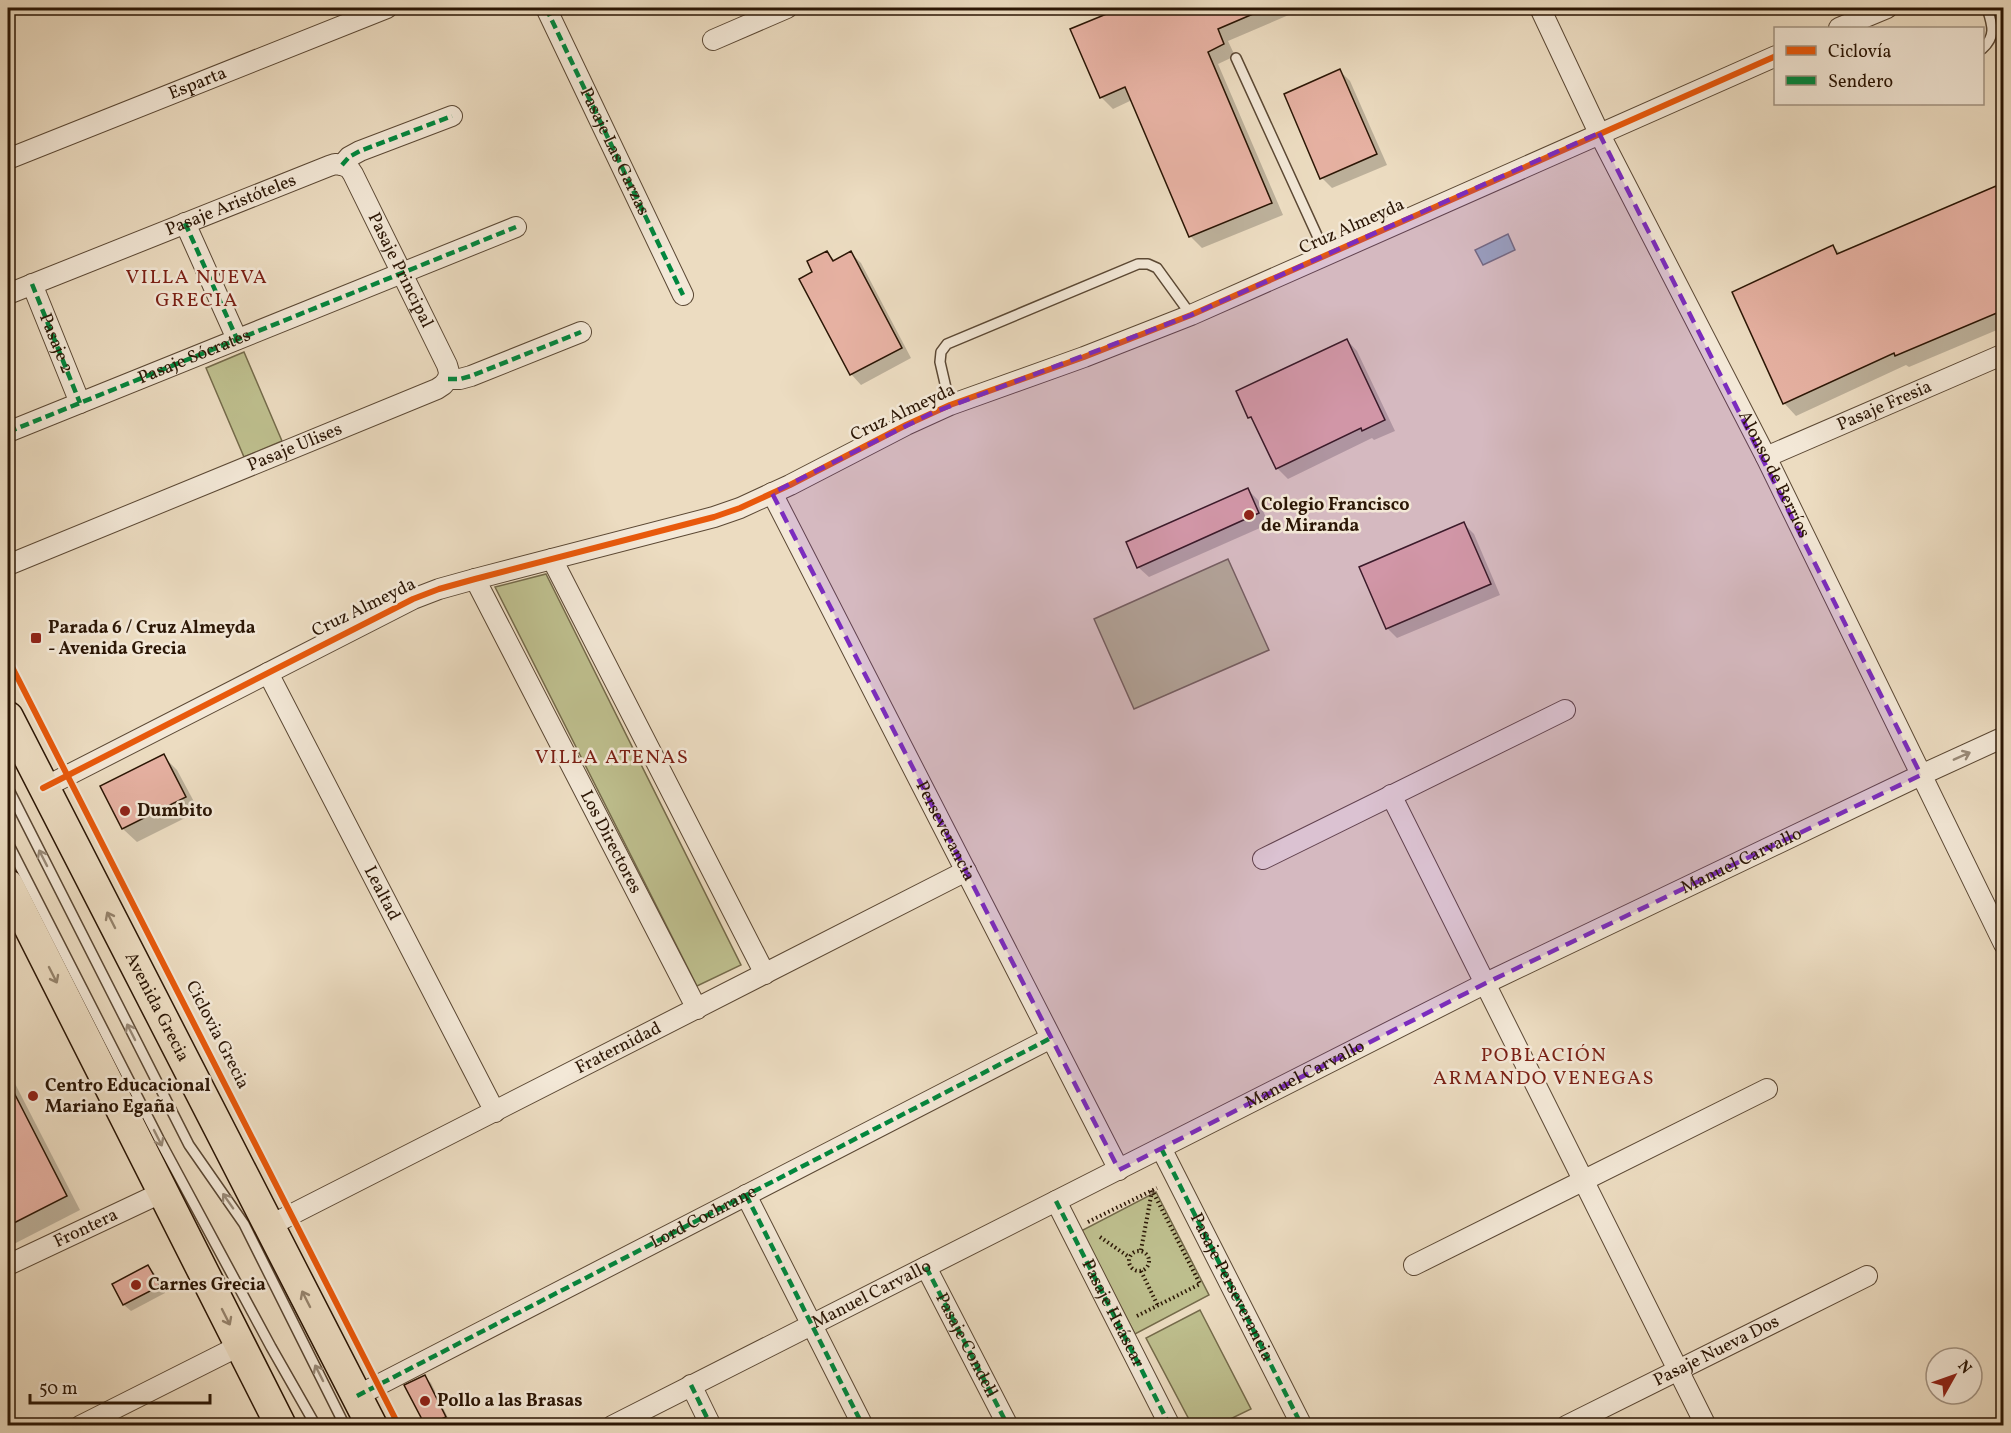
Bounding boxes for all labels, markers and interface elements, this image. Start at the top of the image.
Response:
legend [1774,27,1984,105]
text: Ciclovía [1828,40,1891,65]
street label: Esparta [165,61,230,106]
text: Sendero [1828,70,1893,95]
street label: Pasaje Las Garzas [573,83,656,220]
street label: Pasaje Aristóteles [162,168,300,242]
street label: Cruz Almeyda [1295,193,1409,261]
street label: Pasaje Principal [361,208,439,332]
district label: VILLA NUEVA GRECIA [126,264,268,315]
street label: Pasaje 2 [33,309,79,377]
street label: Pasaje Sócrates [134,323,255,391]
street label: Pasaje Fresia [1833,374,1936,437]
street label: Cruz Almeyda [846,378,960,448]
street label: Alonso de Berríos [1732,407,1816,542]
street label: Pasaje Ulises [244,417,346,478]
place label: Colegio Francisco de Miranda [1261,493,1410,539]
marker: Colegio Francisco de Miranda [1242,508,1256,522]
street label: Cruz Almeyda [308,572,420,644]
place label: Parada 6 / Cruz Almeyda - Avenida Grecia [48,616,256,662]
marker: Parada 6 / Cruz Almeyda - Avenida Grecia [29,631,43,645]
district label: VILLA ATENAS [535,744,689,772]
one-way arrow [1953,750,1971,761]
street label: Perseverancia [909,777,982,886]
street label: Los Directores [574,786,648,898]
place label: Dumbito [137,799,213,824]
marker: Dumbito [118,804,132,818]
street label: Manuel Carvallo [1677,821,1806,900]
one-way arrow [37,850,48,868]
street label: Lealtad [357,862,406,925]
one-way arrow [105,911,117,929]
street label: Avenida Grecia [118,948,195,1066]
one-way arrow [48,965,59,983]
street label: Ciclovia Grecia [179,976,255,1094]
street label: Fraternidad [571,1016,666,1080]
one-way arrow [125,1024,137,1042]
street label: Manuel Carvallo [1241,1034,1369,1116]
district label: POBLACIÓN ARMANDO VENEGAS [1433,1042,1655,1093]
place label: Centro Educacional Mariano Egaña [45,1074,211,1120]
marker: Centro Educacional Mariano Egaña [26,1089,40,1103]
one-way arrow [152,1129,164,1146]
street label: Lord Cochrane [646,1179,761,1255]
one-way arrow [222,1194,234,1210]
street label: Frontera [49,1202,122,1254]
street label: Pasaje Perseverancia [1183,1209,1280,1366]
street label: Manuel Carvallo [807,1254,936,1335]
street label: Pasaje Huáscar [1075,1255,1151,1372]
place label: Carnes Grecia [148,1273,266,1298]
marker: Carnes Grecia [129,1278,143,1292]
street label: Pasaje Condell [929,1288,1004,1402]
one-way arrow [300,1290,312,1308]
one-way arrow [221,1308,233,1326]
street label: Pasaje Nueva Dos [1649,1309,1784,1393]
north arrow [1924,1346,1984,1406]
text: N [1952,1356,1976,1379]
one-way arrow [313,1365,325,1383]
scale bar [30,1367,210,1405]
text: 50 m [39,1377,78,1402]
place label: Pollo a las Brasas [437,1389,583,1414]
marker: Pollo a las Brasas [418,1394,432,1408]

